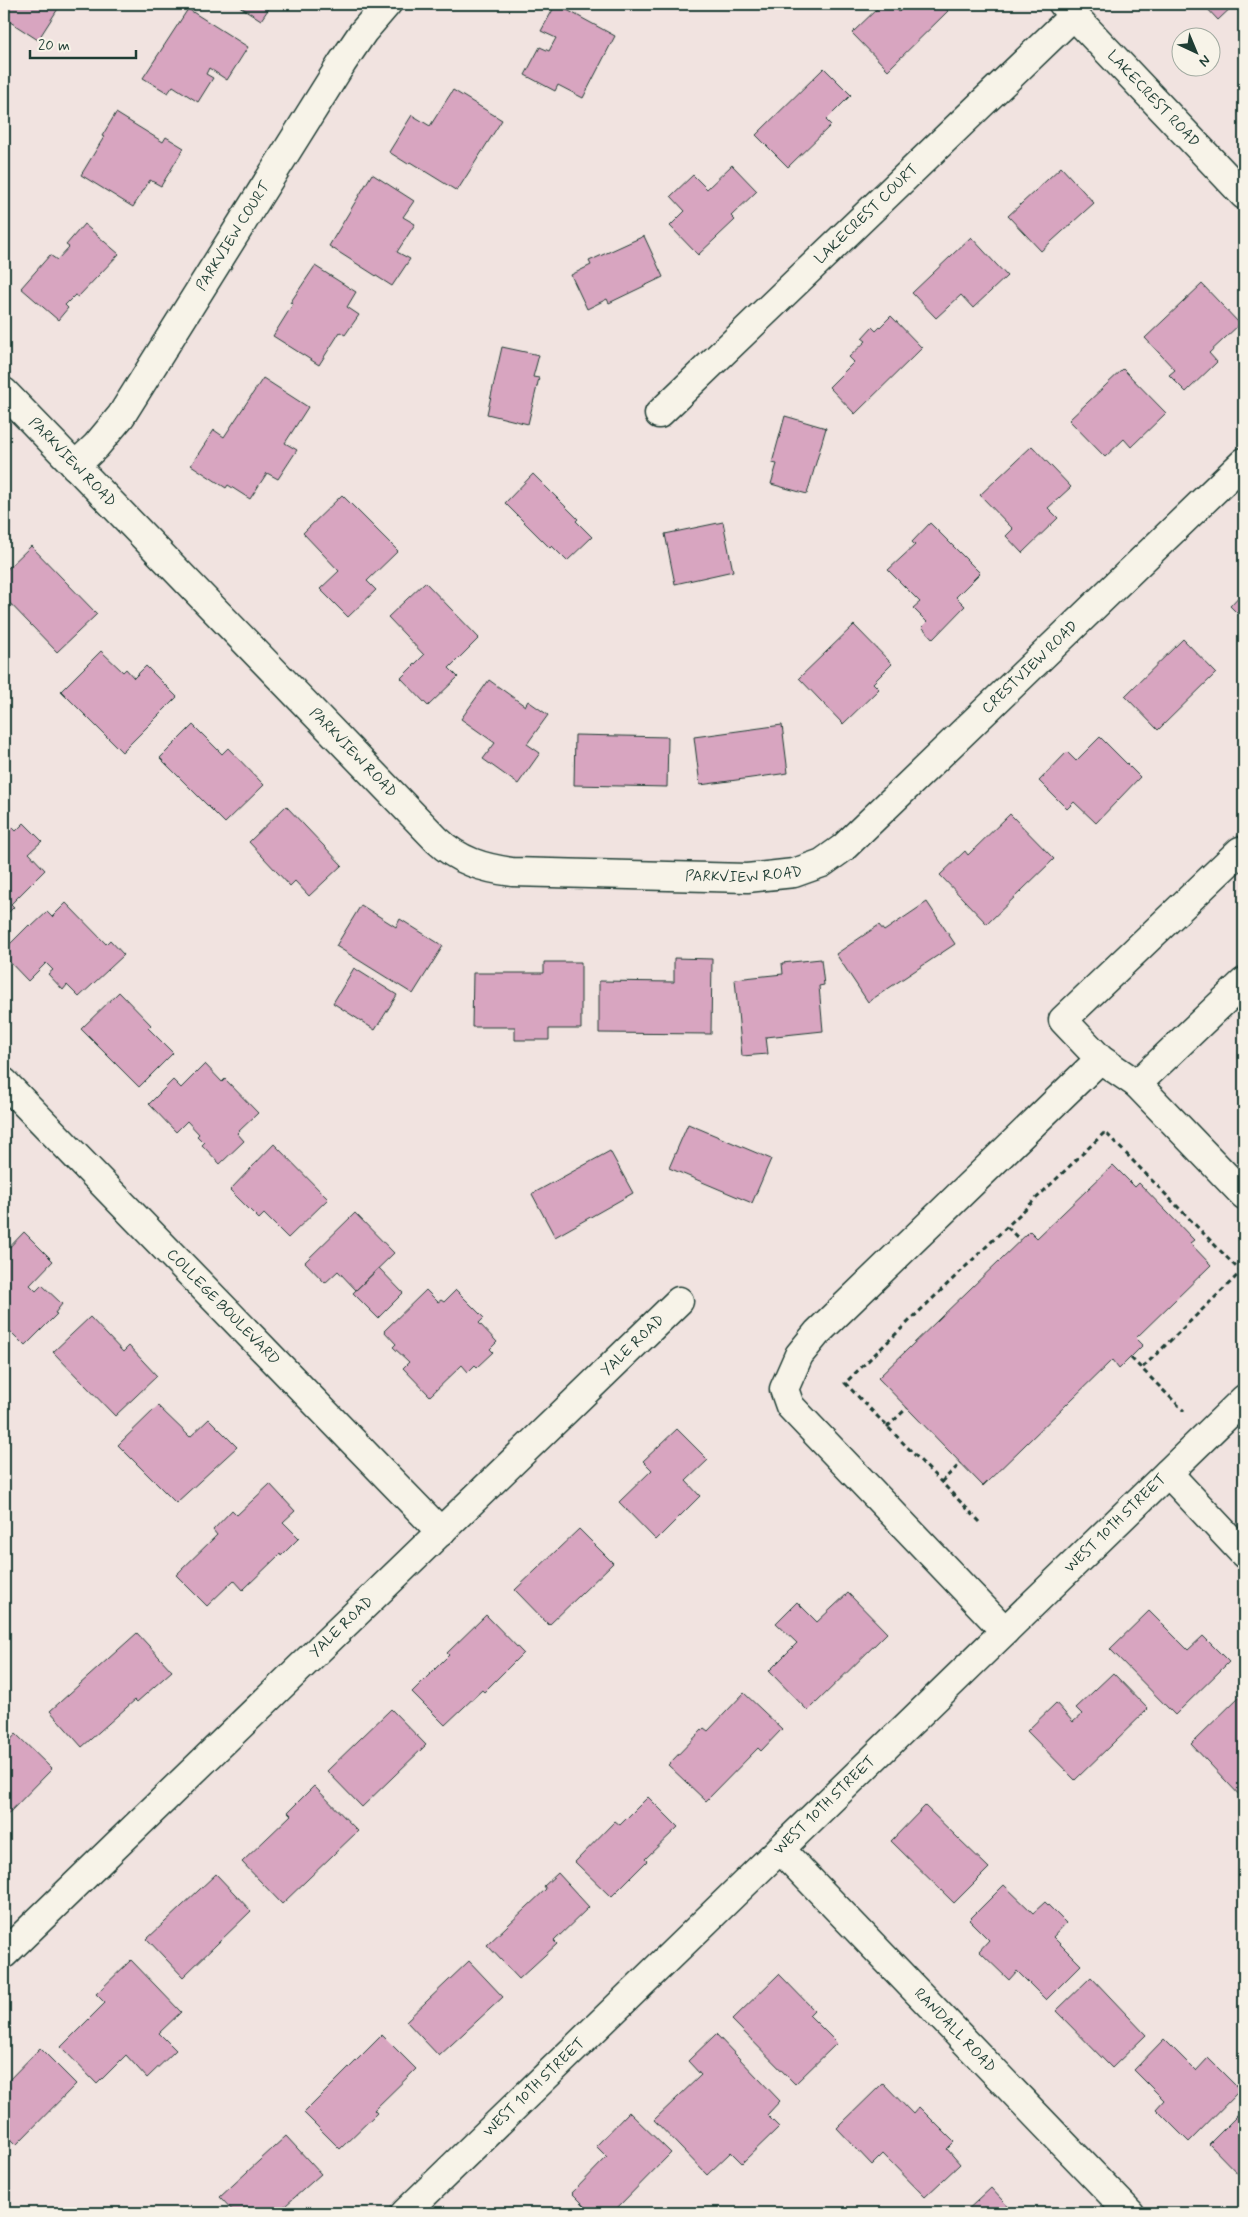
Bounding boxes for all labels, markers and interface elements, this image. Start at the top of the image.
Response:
scale bar [30,28,136,60]
north arrow [1170,28,1220,78]
text: 20 m [38,36,70,56]
street label: LAKECREST ROAD [1102,46,1204,152]
text: N [1195,51,1214,70]
street label: LAKECREST COURT [810,160,923,269]
street label: PARKVIEW COURT [192,177,276,295]
street label: PARKVIEW ROAD [24,413,120,512]
street label: CRESTVIEW ROAD [978,617,1083,719]
street label: PARKVIEW ROAD [305,704,401,802]
street label: PARKVIEW ROAD [685,861,805,888]
street label: COLLEGE BOULEVARD [162,1245,284,1370]
street label: YALE ROAD [597,1310,669,1381]
street label: WEST 10TH STREET [1060,1470,1171,1578]
street label: YALE ROAD [306,1592,378,1662]
street label: WEST 10TH STREET [770,1752,880,1860]
street label: RANDALL ROAD [909,1984,1000,2077]
street label: WEST 10TH STREET [479,2034,589,2142]

